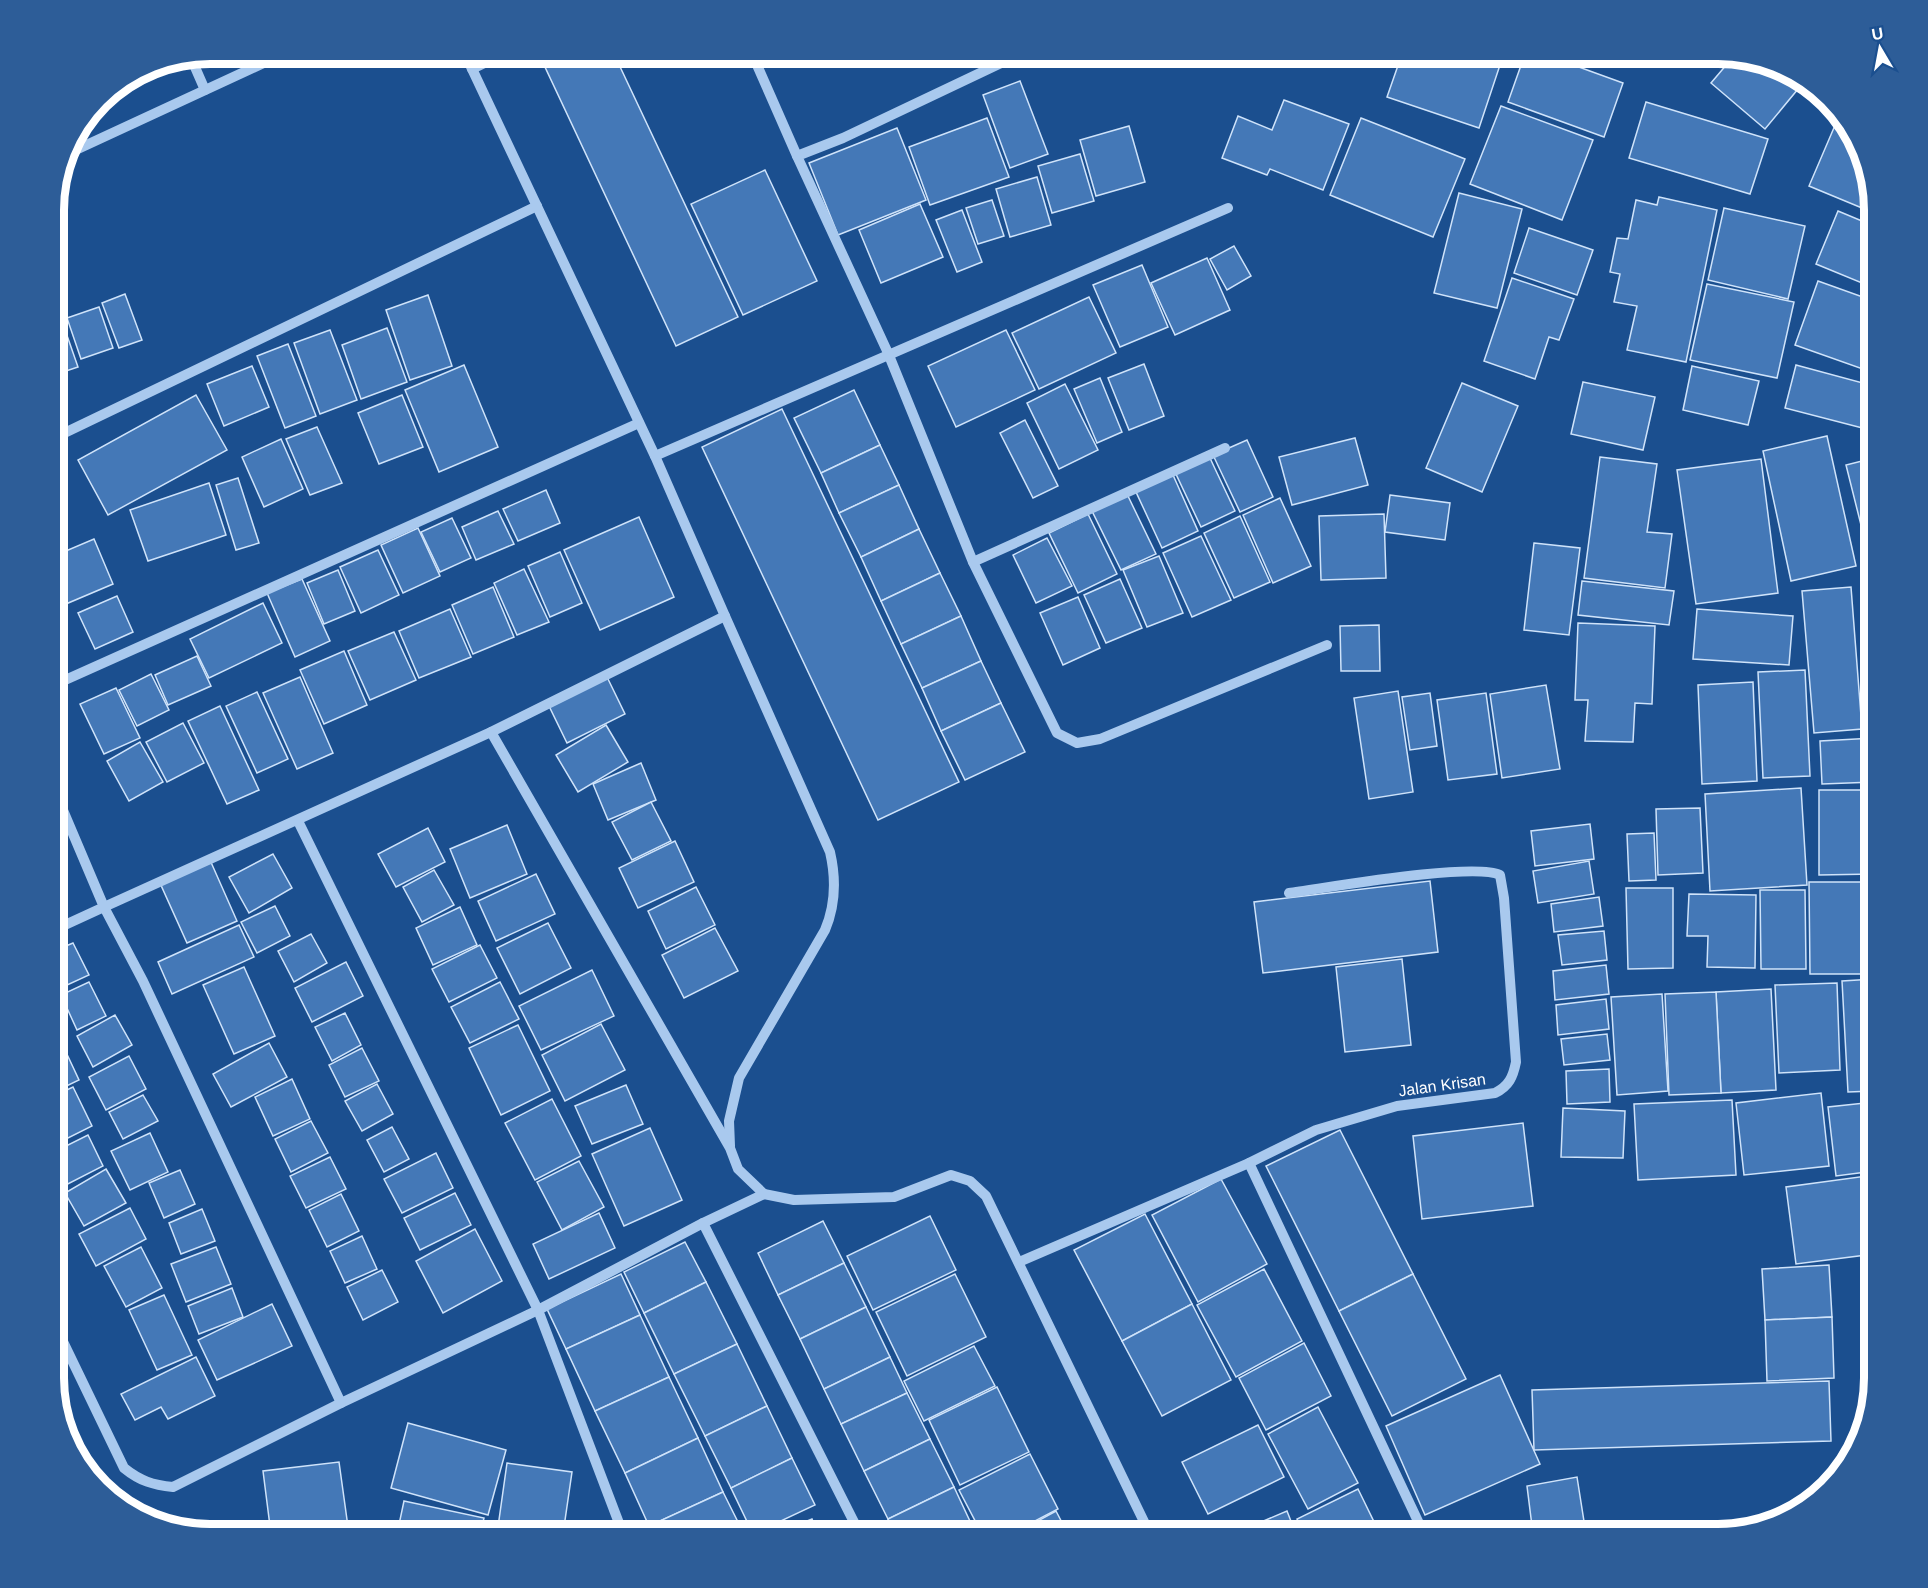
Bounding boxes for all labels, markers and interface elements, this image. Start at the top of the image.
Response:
north arrow [1850,18,1910,78]
text: U [1870,24,1885,43]
street label: Jalan Krisan [1397,1070,1487,1100]

